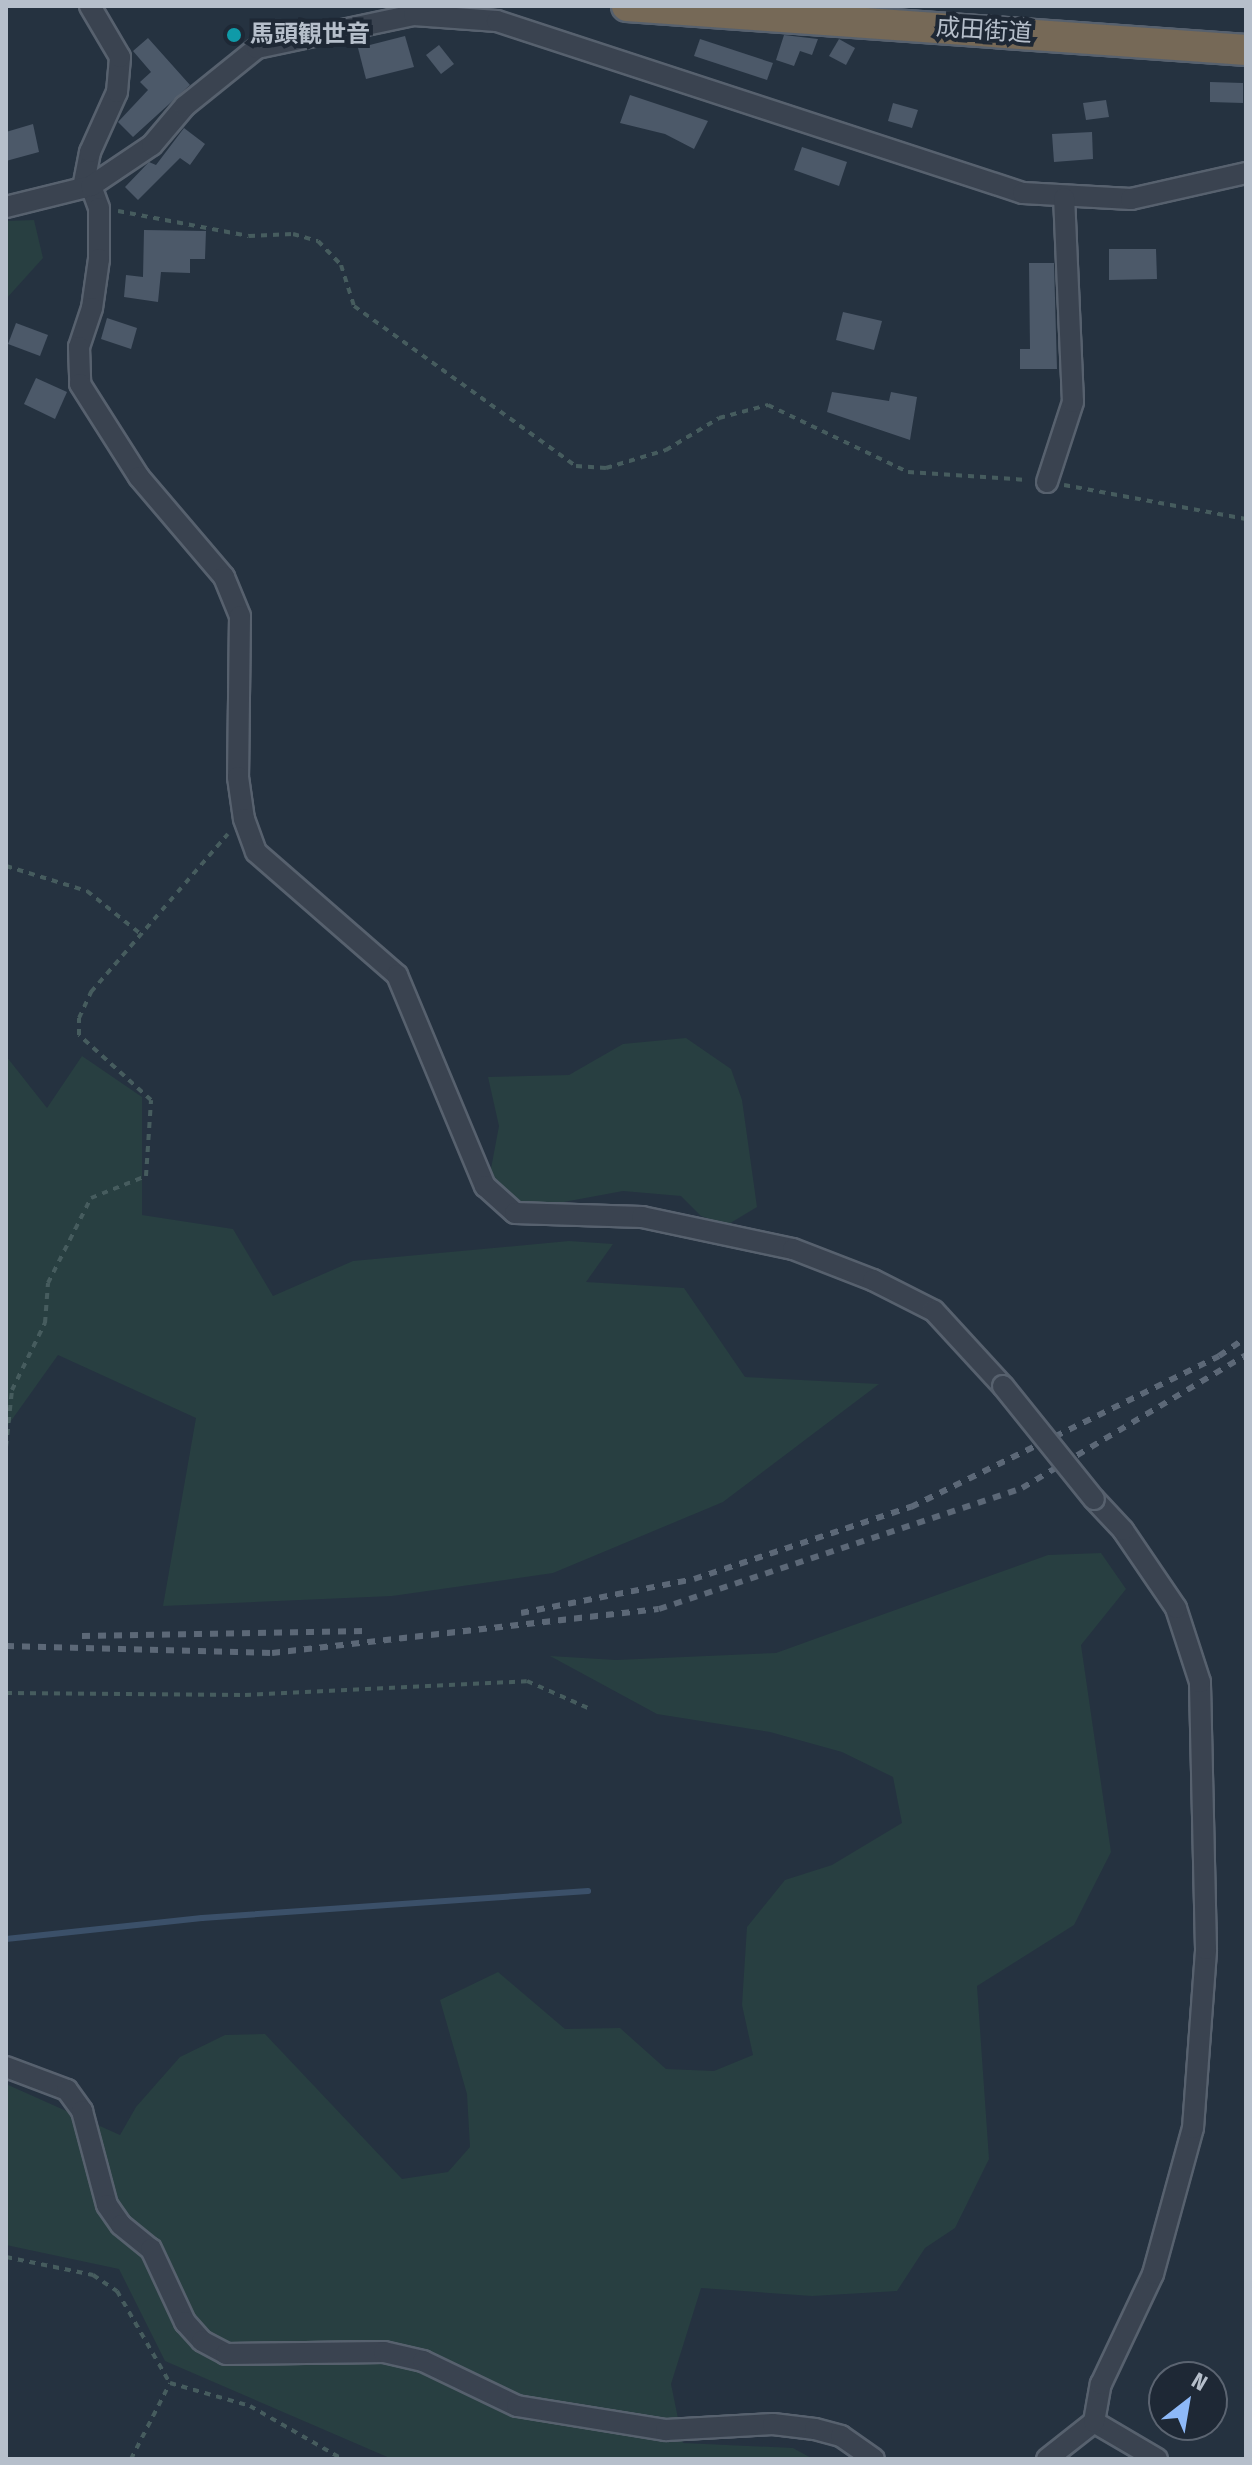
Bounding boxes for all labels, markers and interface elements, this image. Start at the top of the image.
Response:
street label: 成田街道 [935,13,1033,49]
place label: 馬頭観世音 [250,21,370,49]
marker: 馬頭観世音 [225,26,243,44]
north arrow [1148,2361,1228,2441]
text: N [1187,2367,1212,2397]

